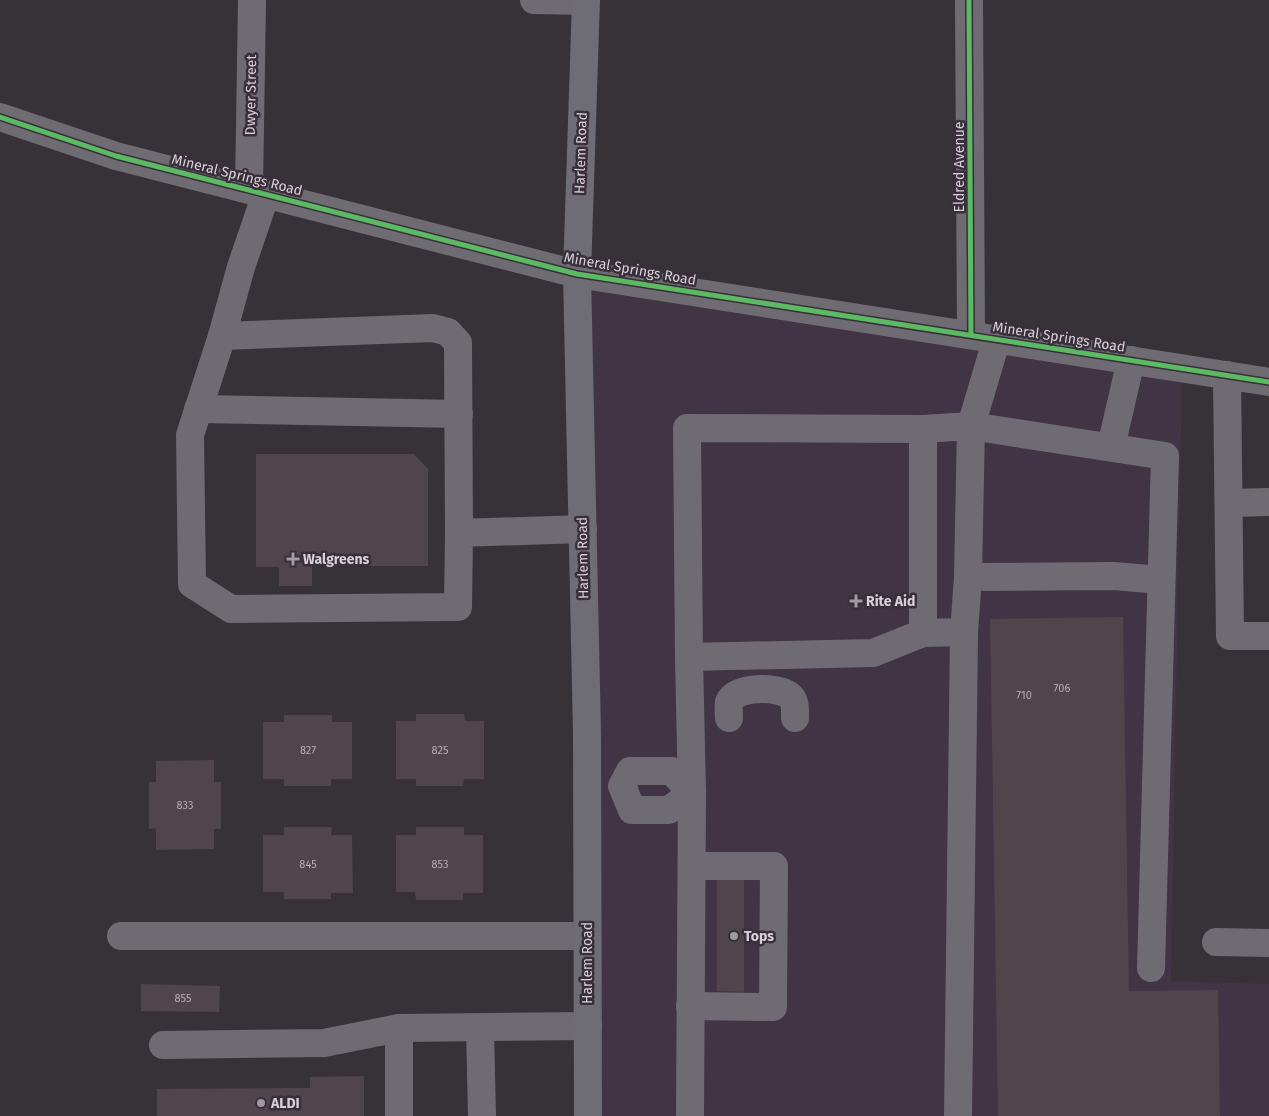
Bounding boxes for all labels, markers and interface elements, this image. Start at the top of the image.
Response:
street label: Dwyer Street [242,54,260,135]
street label: Harlem Road [571,112,591,194]
street label: Eldred Avenue [951,122,968,212]
street label: Mineral Springs Road [170,151,304,199]
street label: Mineral Springs Road [562,249,698,289]
street label: Mineral Springs Road [991,318,1127,356]
street label: Harlem Road [574,517,592,599]
place label: Walgreens [303,551,370,568]
marker: Walgreens [287,553,299,565]
place label: Rite Aid [866,593,915,610]
marker: Rite Aid [850,595,862,607]
house number: 706 [1054,682,1071,695]
house number: 710 [1016,689,1032,702]
house number: 827 [300,744,316,757]
house number: 825 [432,744,449,757]
house number: 833 [176,799,194,812]
house number: 845 [299,858,317,871]
house number: 853 [432,858,448,871]
street label: Harlem Road [579,922,596,1004]
place label: Tops [744,928,774,945]
marker: Tops [728,930,740,942]
house number: 855 [174,992,192,1005]
place label: ALDI [270,1095,300,1112]
marker: ALDI [255,1097,267,1109]

